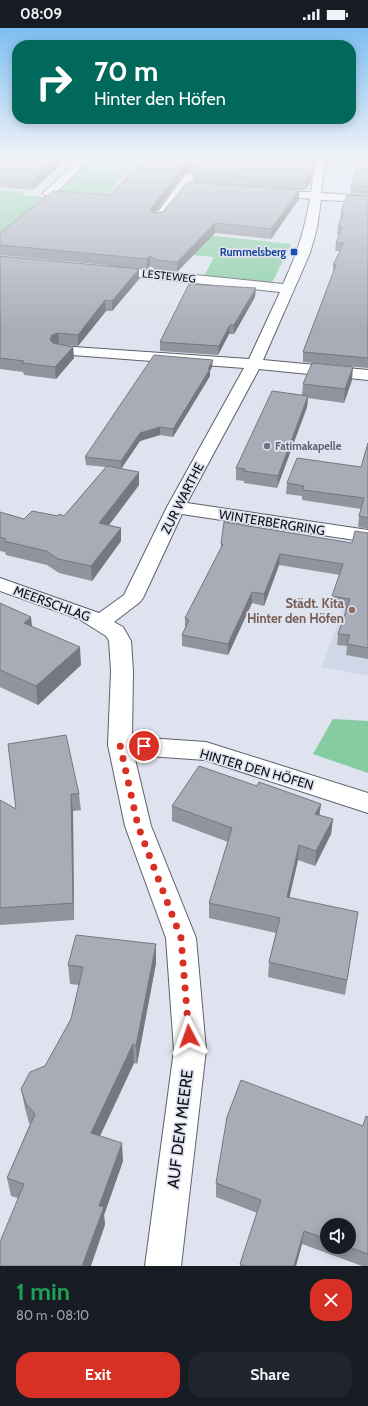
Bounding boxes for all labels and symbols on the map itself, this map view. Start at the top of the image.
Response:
place label: Rummelsberg [220,245,286,259]
marker: Rummelsberg [289,247,299,257]
street label: LESTEWEG [142,266,196,286]
place label: Fatimakapelle [275,439,342,453]
marker: Fatimakapelle [262,441,272,451]
street label: ZUR WARTHE [157,460,207,536]
street label: WINTERBERGRING [218,506,327,538]
street label: MEERSCHLAG [11,582,93,624]
place label: Städt. Kita Hinter den Höfen [247,595,345,626]
marker: Städt. Kita Hinter den Höfen [347,605,357,615]
pin [127,729,161,763]
street label: HINTER DEN HÖFEN [198,745,316,793]
position arrow [168,1015,210,1057]
street label: AUF DEM MEERE [163,1068,197,1189]

